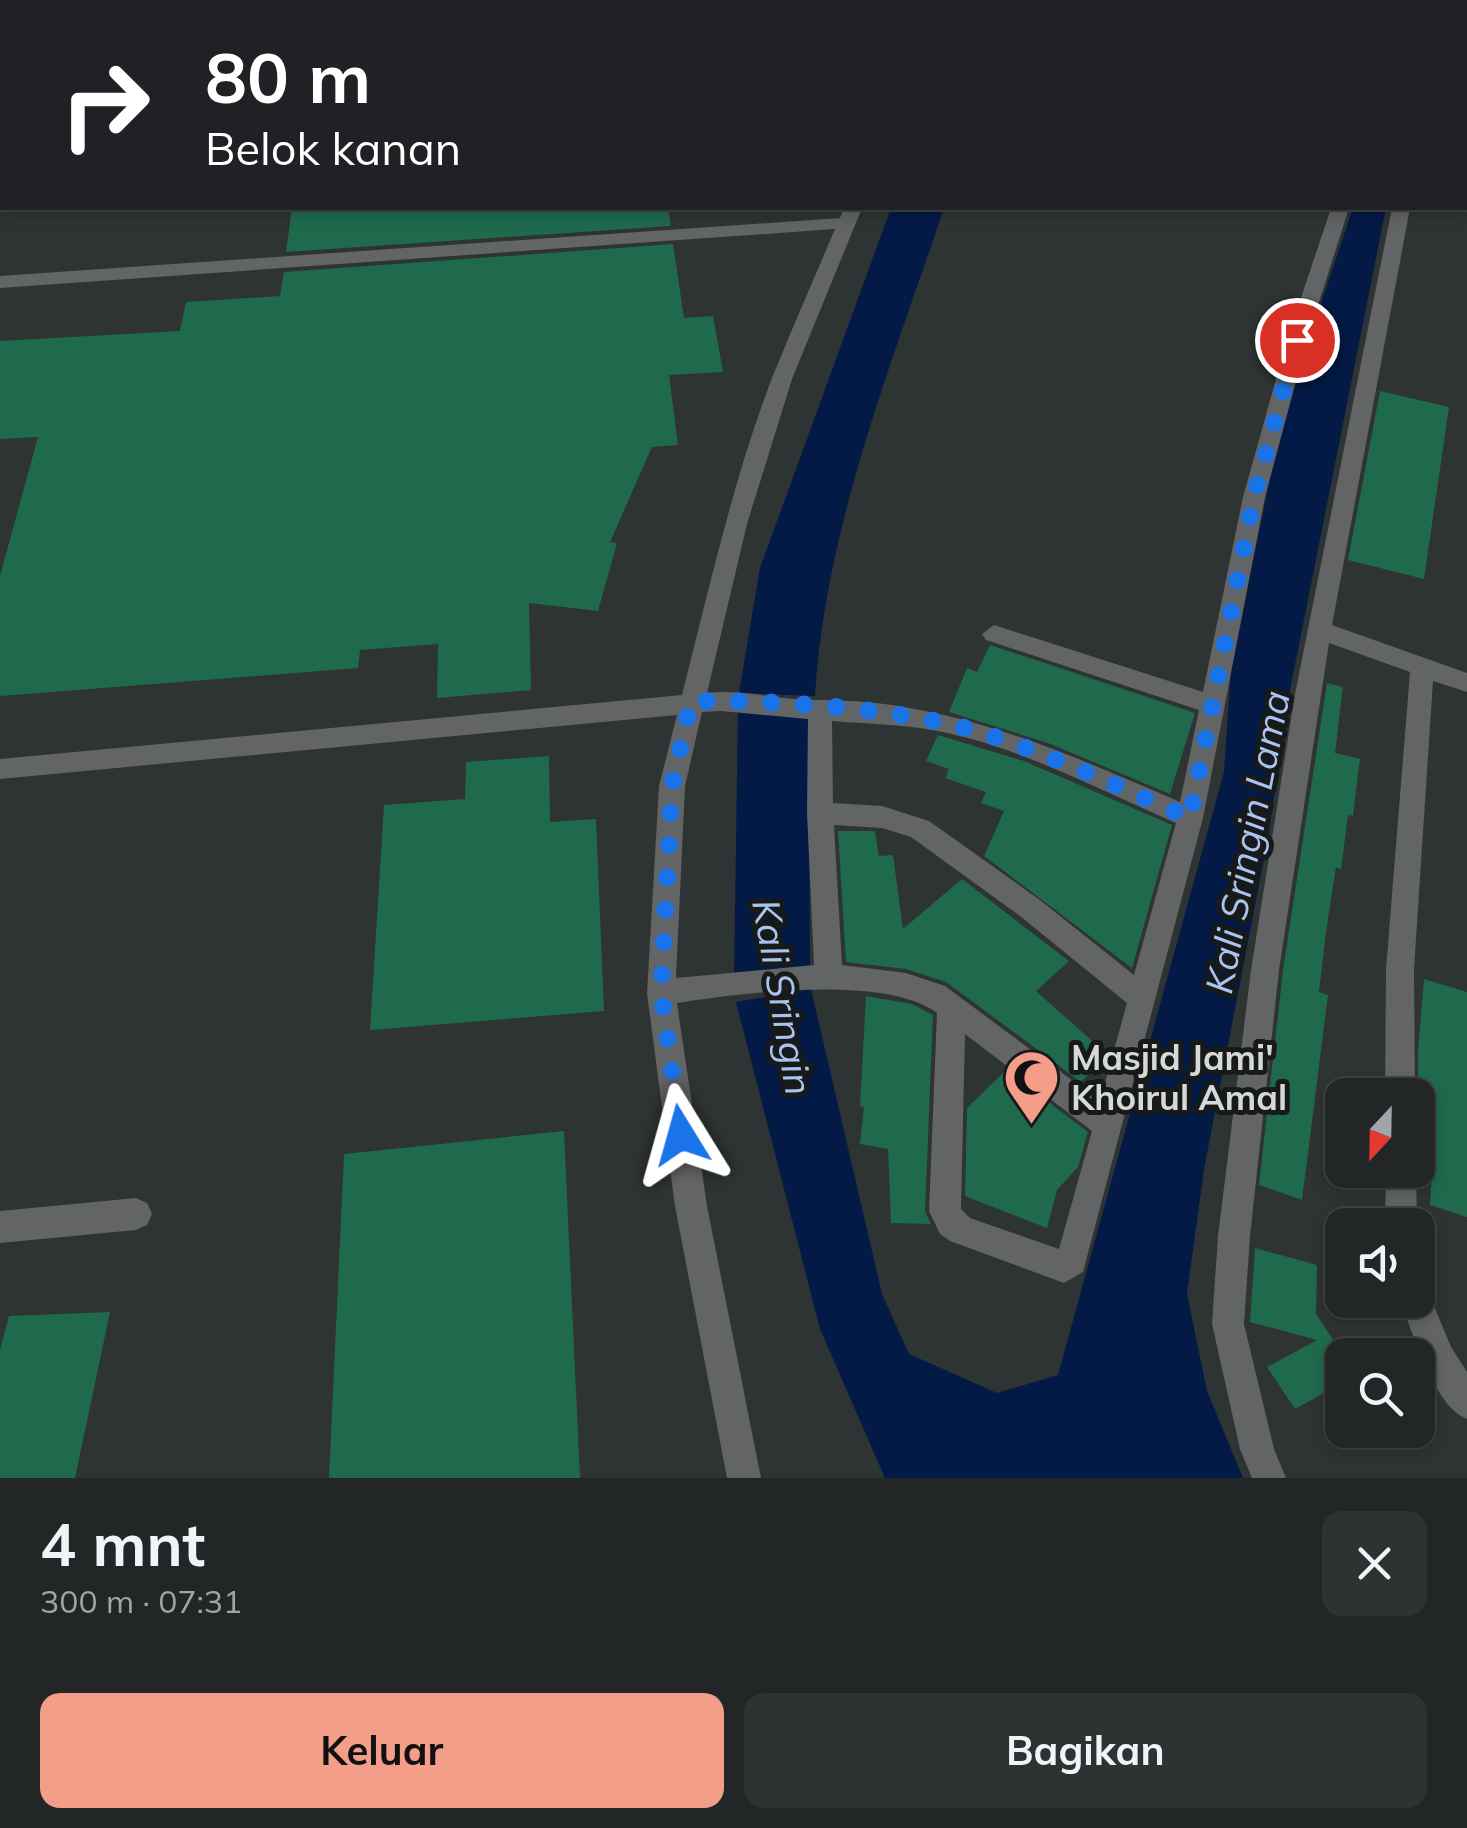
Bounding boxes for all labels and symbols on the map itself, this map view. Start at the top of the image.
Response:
pin [1255,298,1340,383]
water label: Kali Sringin Lama [1194,686,1300,998]
water label: Kali Sringin [742,895,824,1099]
place label: Masjid Jami' Khoirul Amal [1071,1035,1287,1119]
mosque icon: Masjid Jami' Khoirul Amal [1002,1047,1062,1126]
north arrow [1325,1078,1435,1188]
position arrow [629,1083,733,1187]

